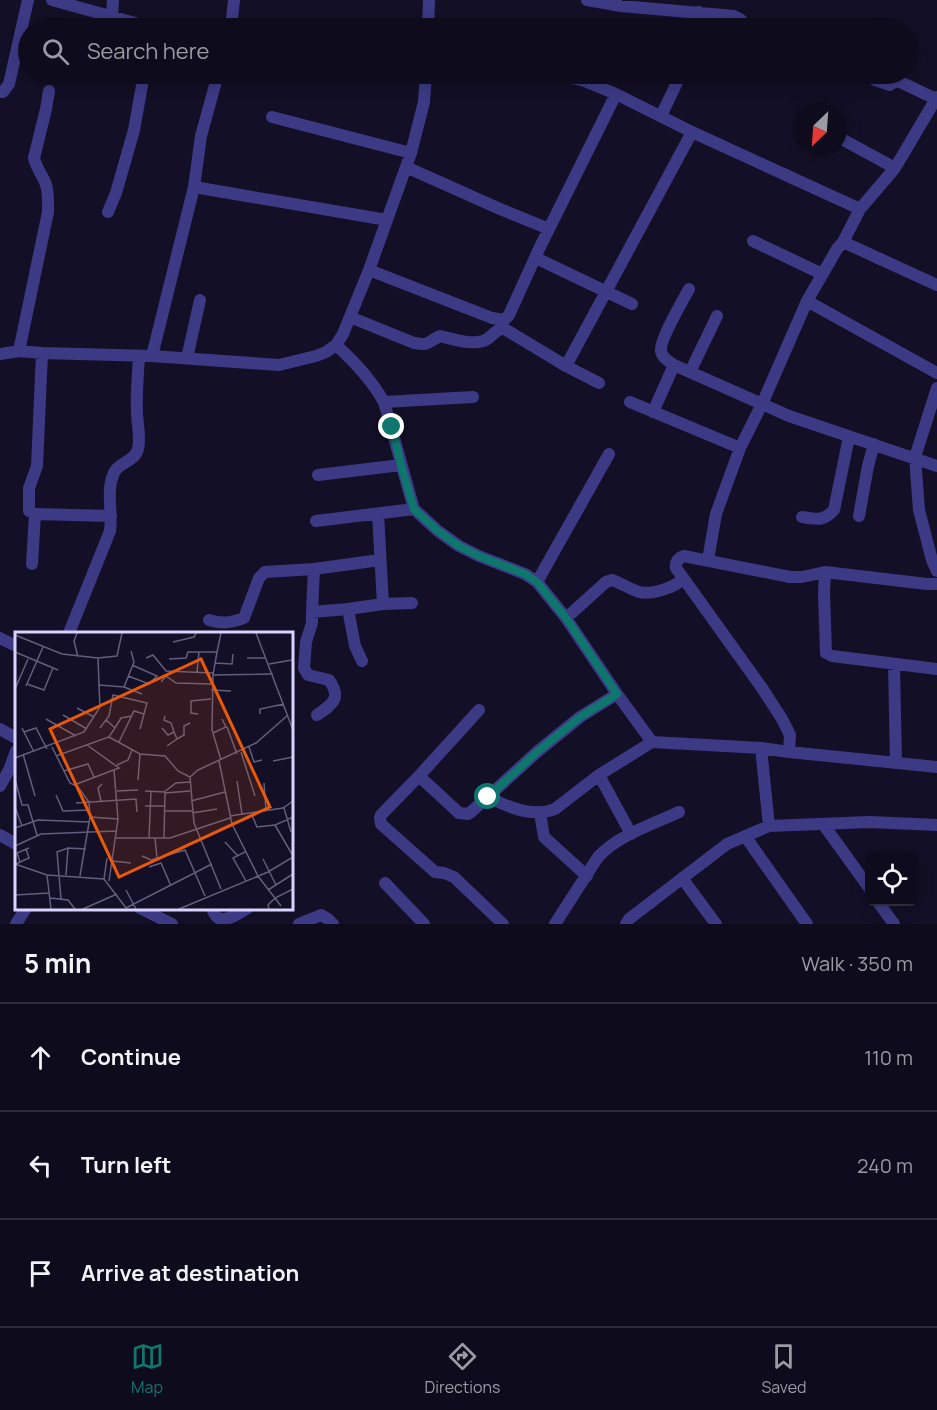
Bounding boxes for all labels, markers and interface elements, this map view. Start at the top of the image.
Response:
search box [18,18,919,84]
icon: search [39,35,72,68]
text: Search here [87,36,209,66]
north arrow [793,102,847,156]
route end [378,413,404,439]
inset map [15,632,292,909]
route start [474,783,500,809]
map controls [865,852,919,906]
button: locate [865,852,919,906]
text: 5 min [24,945,91,981]
text: Walk · 350 m [801,950,913,977]
icon: ahead [24,1041,57,1074]
text: Continue [81,1042,181,1072]
text: 110 m [864,1044,913,1071]
icon: left [24,1149,57,1182]
text: Turn left [81,1150,171,1180]
text: 240 m [857,1152,913,1179]
icon: arrive [24,1257,57,1290]
text: Arrive at destination [81,1258,299,1288]
tab: Map [131,1340,164,1398]
tab: Directions [425,1340,500,1398]
tab: Saved [761,1340,806,1398]

